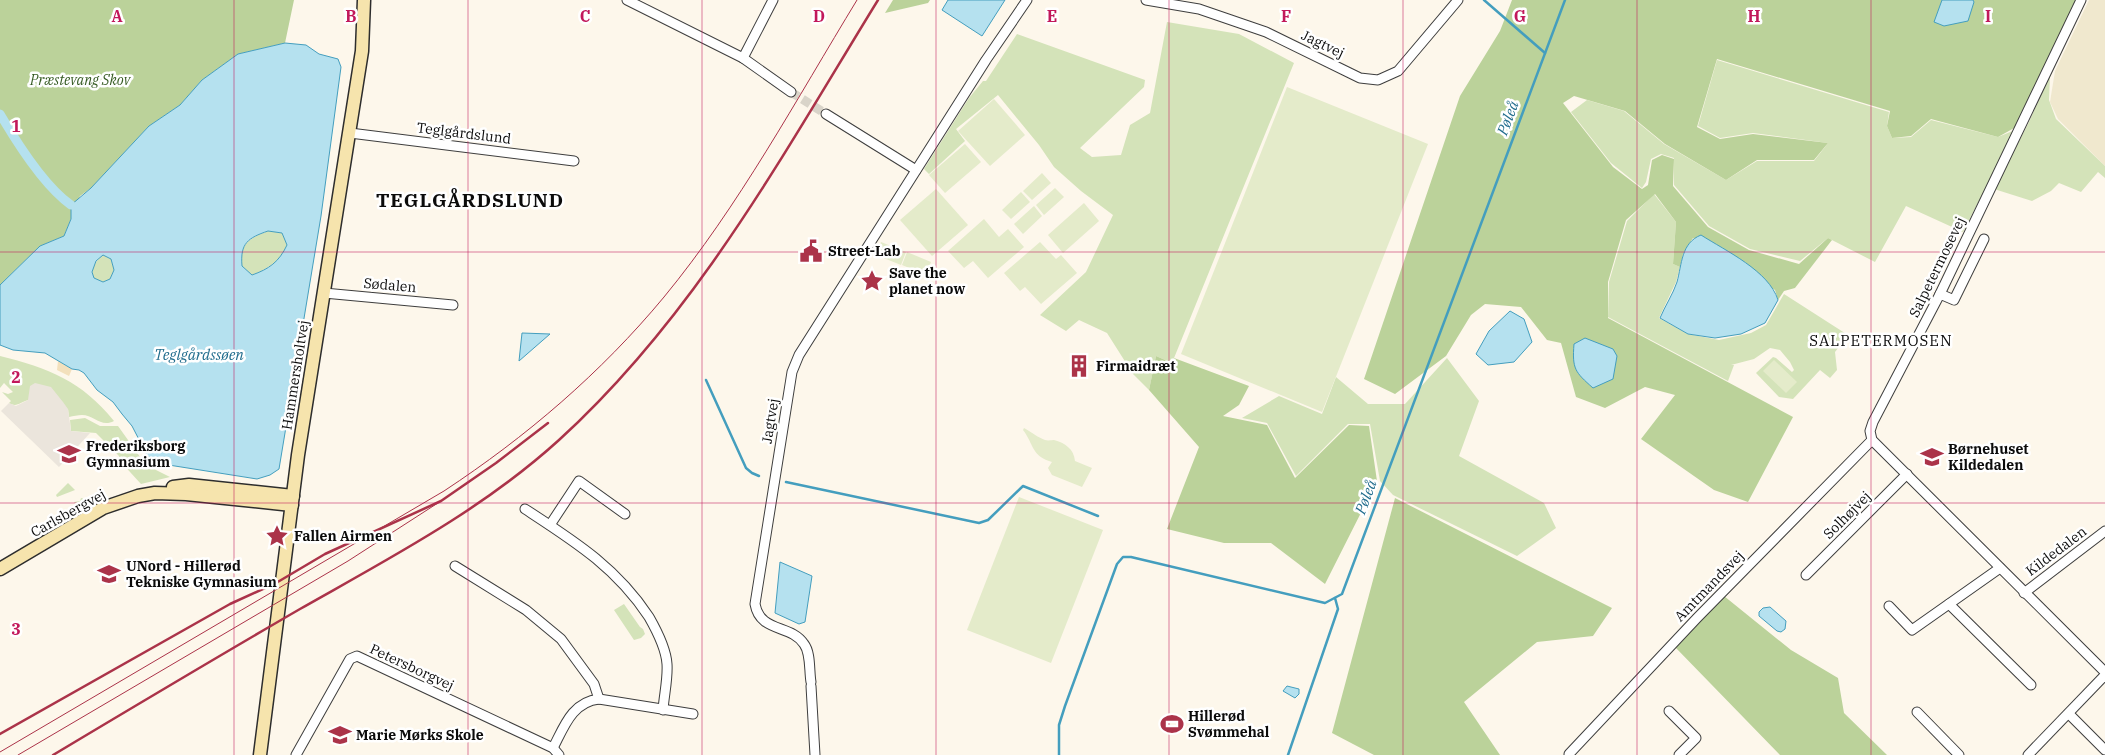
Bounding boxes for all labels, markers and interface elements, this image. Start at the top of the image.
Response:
text: A [111,6,123,26]
text: B [345,6,357,26]
text: C [580,6,590,26]
text: D [813,6,825,26]
text: E [1047,6,1057,26]
text: F [1281,6,1291,26]
text: G [1514,6,1526,26]
text: H [1748,6,1761,26]
text: I [1985,6,1991,26]
street label: Jagtvej [1299,26,1347,62]
park label: Præstevang Skov [29,71,132,89]
water label: Pøleå [1492,97,1523,139]
text: 1 [11,116,21,136]
street label: Teglgårdslund [416,118,513,148]
district label: TEGLGÅRDSLUND [376,188,564,212]
street label: Salpetermosevej [1905,214,1969,320]
public building icon: Street-Lab [798,238,824,264]
place label: Street-Lab [828,242,901,260]
place label: Save the planet now [889,264,965,298]
place icon: Save the planet now [859,268,885,294]
street label: Sødalen [363,274,417,296]
street label: Hammersholtvej [277,319,313,431]
district label: SALPETERMOSEN [1809,331,1953,350]
water label: Teglgårdssøen [154,345,244,364]
building icon: Firmaidræt [1066,353,1092,379]
place label: Firmaidræt [1096,357,1175,375]
text: 2 [11,367,21,387]
street label: Jagtvej [758,397,782,445]
place label: Frederiksborg Gymnasium [86,437,186,471]
place label: Børnehuset Kildedalen [1948,440,2029,474]
school or university icon: Frederiksborg Gymnasium [56,441,82,467]
school or university icon: Børnehuset Kildedalen [1919,444,1945,470]
water label: Pøleå [1350,476,1381,518]
street label: Carlsbergvej [27,485,109,541]
street label: Solhøjvej [1819,487,1875,543]
street label: Kildedalen [2022,522,2090,580]
place icon: Fallen Airmen [264,523,290,549]
place label: Fallen Airmen [294,527,392,545]
street label: Amtmandsvej [1671,547,1747,625]
place label: UNord - Hillerød Tekniske Gymnasium [126,557,277,591]
school or university icon: UNord - Hillerød Tekniske Gymnasium [96,561,122,587]
text: 3 [11,619,21,639]
street label: Petersborgvej [367,640,457,694]
place label: Hillerød Svømmehal [1188,707,1270,741]
sports icon: Hillerød Svømmehal [1159,711,1185,737]
school or university icon: Marie Mørks Skole [327,722,353,748]
place label: Marie Mørks Skole [356,726,484,744]

